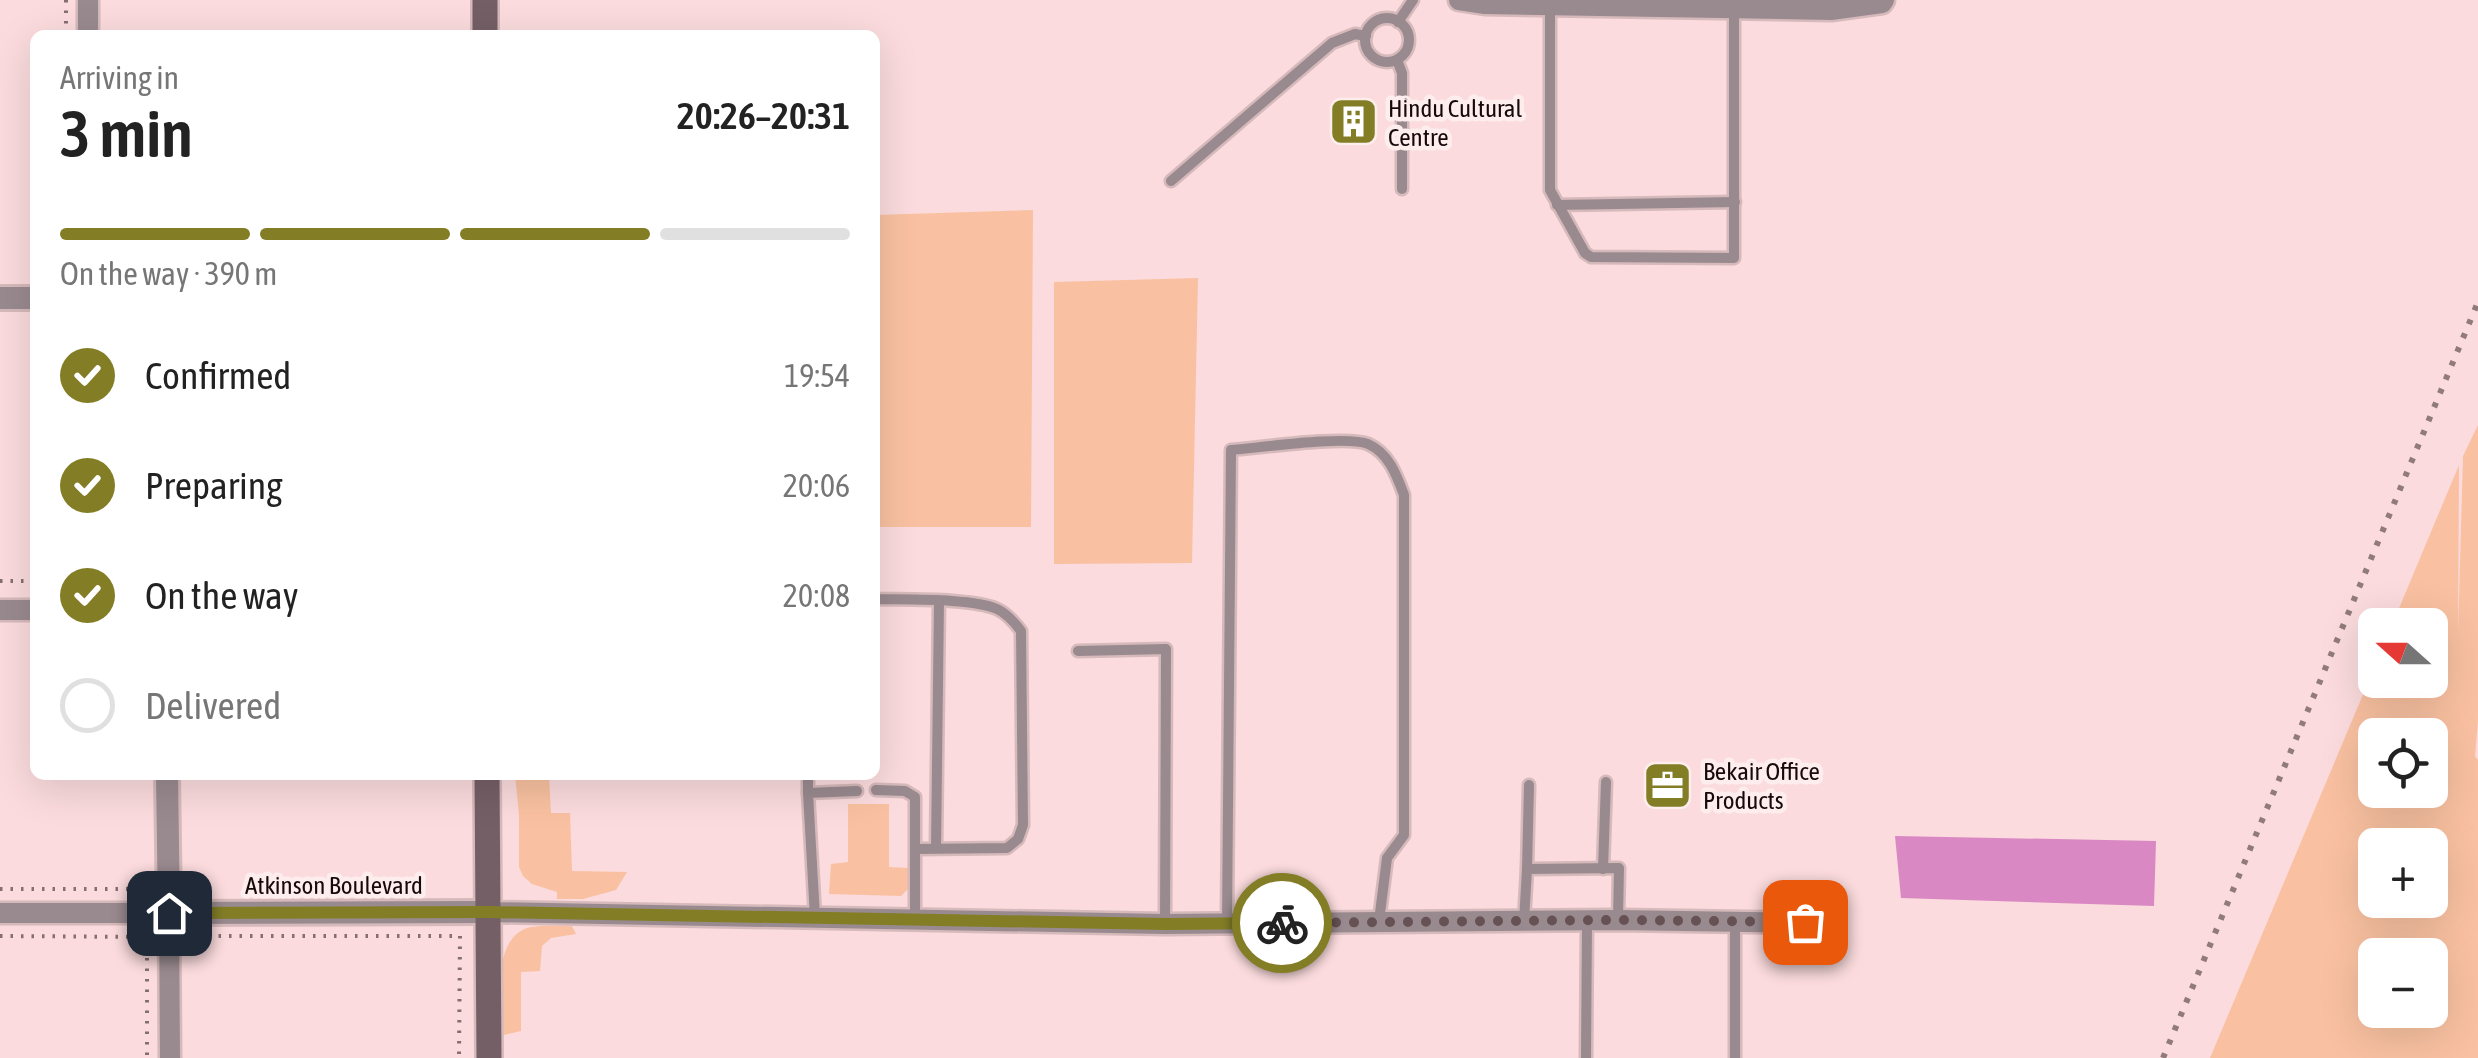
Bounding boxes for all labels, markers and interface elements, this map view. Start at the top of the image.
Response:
text: Arriving in [60,59,179,96]
text: 20:26–20:31 [677,94,850,137]
place label: Hindu Cultural Centre [1388,94,1522,151]
text: 3 min [60,96,193,171]
building icon: Hindu Cultural Centre [1327,96,1379,148]
text: On the way · 390 m [60,255,277,292]
icon: check [60,348,115,403]
text: Confirmed [145,354,291,397]
text: 19:54 [784,357,850,394]
icon: check [60,458,115,513]
text: Preparing [145,464,283,507]
text: 20:06 [783,467,850,504]
icon: check [60,568,115,623]
text: On the way [145,574,298,617]
text: 20:08 [783,577,850,614]
north arrow [2358,608,2448,698]
map controls [2358,608,2448,1028]
text: Delivered [145,684,281,727]
button: locate [2358,718,2448,808]
place label: Bekair Office Products [1703,757,1820,814]
office icon: Bekair Office Products [1642,759,1694,811]
button: + [2358,828,2448,918]
pin [127,871,212,956]
street label: Atkinson Boulevard [245,871,423,899]
courier [1232,873,1332,973]
pin [1763,880,1848,965]
icon: home [142,886,197,941]
icon: bag [1778,895,1833,950]
icon: bike [1255,896,1310,951]
button: − [2358,938,2448,1028]

